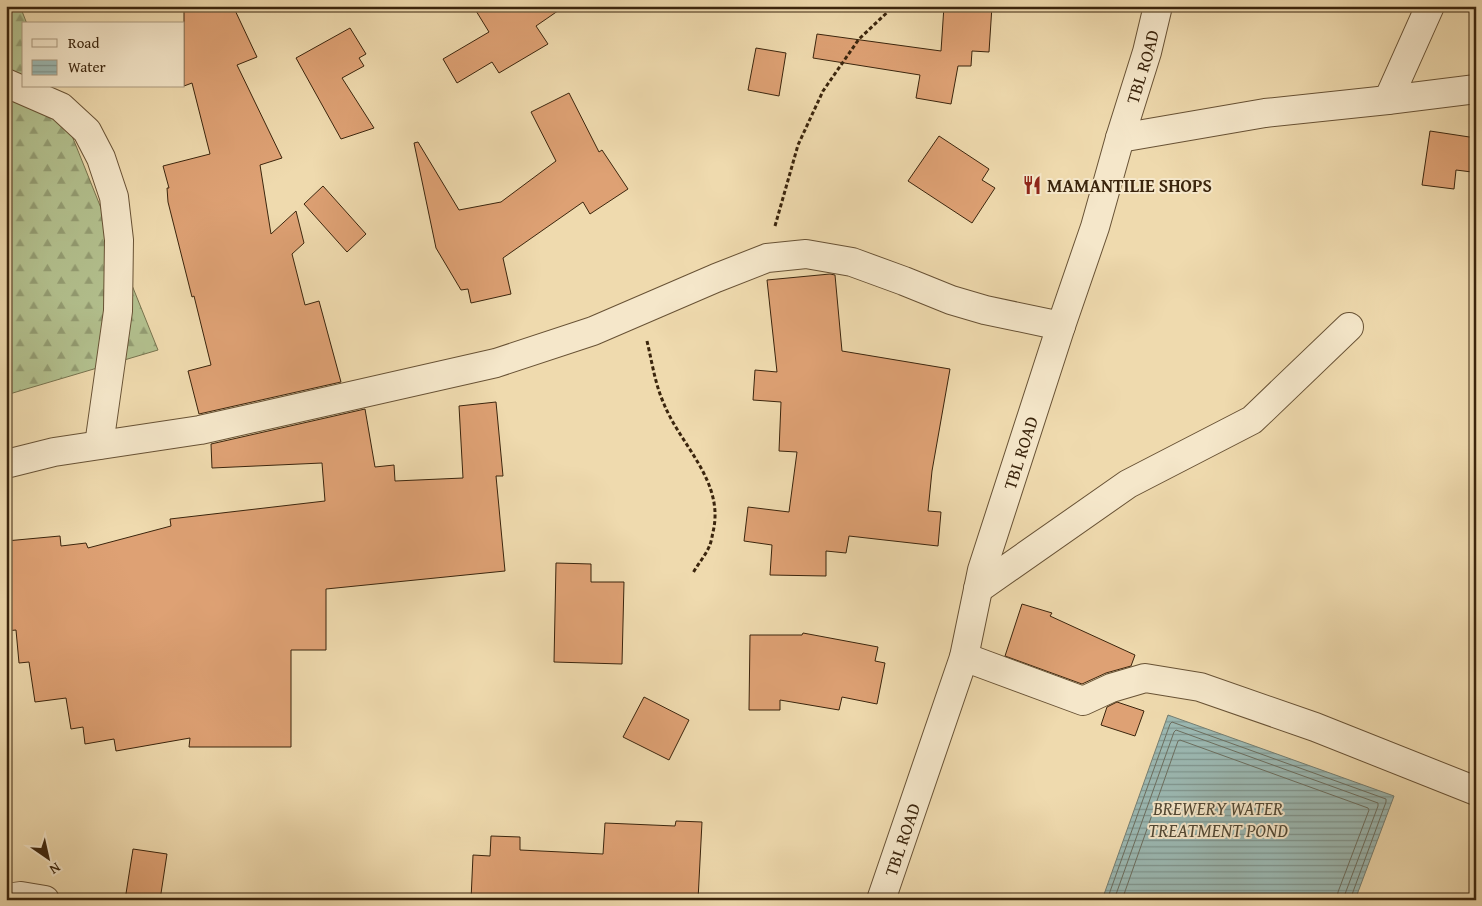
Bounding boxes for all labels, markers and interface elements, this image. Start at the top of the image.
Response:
legend [22,22,185,88]
street label: TBL ROAD [1118,27,1165,107]
text: Road [68,32,99,53]
text: Water [68,56,106,77]
place label: MAMANTILIE SHOPS [1047,172,1212,199]
restaurant icon: MAMANTILIE SHOPS [1021,174,1043,196]
street label: TBL ROAD [995,412,1045,493]
water label: BREWERY WATER TREATMENT POND [1148,794,1288,844]
street label: TBL ROAD [877,799,927,880]
north arrow [22,834,72,884]
text: N [45,858,65,880]

